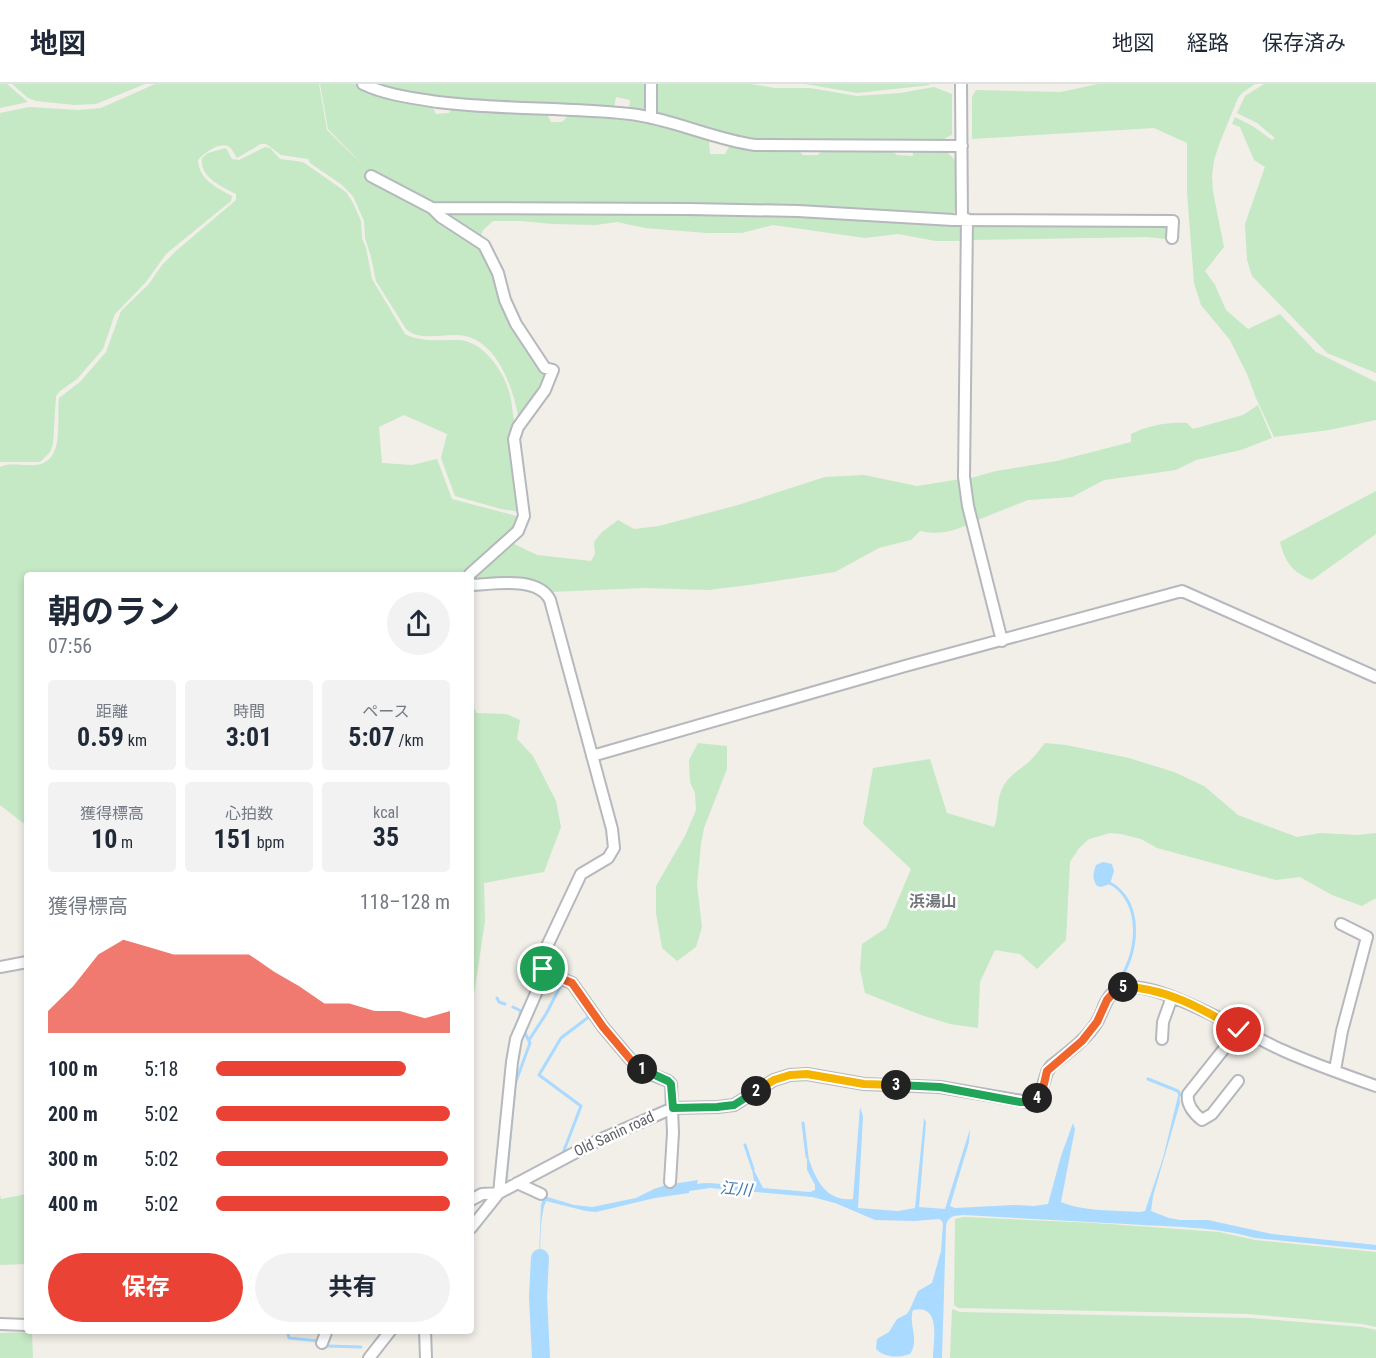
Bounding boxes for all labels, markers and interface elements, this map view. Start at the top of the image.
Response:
text: 地図 [30,27,86,60]
text: 地図 [1112,31,1154,55]
text: 経路 [1187,31,1229,55]
text: 保存済み [1262,31,1346,55]
text: 朝のラン [48,592,180,631]
button: share [387,592,450,655]
text: 07:56 [48,634,92,658]
text: 距離 [96,702,128,721]
text: 時間 [233,702,265,721]
text: ペース [362,702,410,721]
text: 0.59 [77,722,124,752]
text: 3:01 [226,722,272,752]
text: 5:07 [348,722,395,752]
text: km [124,731,147,750]
text: /km [395,731,424,750]
text: kcal [373,803,399,822]
text: 獲得標高 [80,804,144,823]
text: 心拍数 [225,804,273,823]
text: 35 [373,822,399,852]
text: 10 [91,824,117,854]
text: 151 [214,824,253,854]
text: m [117,833,133,852]
text: bpm [253,833,284,852]
text: 118–128 m [360,890,450,914]
district label: 浜湯山 [909,892,957,911]
text: 獲得標高 [48,894,128,918]
pin [517,943,568,994]
icon: arrive [526,952,559,985]
pin: 5 [1108,972,1138,1002]
text: 5 [1119,977,1127,996]
pin [1213,1004,1264,1055]
icon: check [1222,1013,1255,1046]
pin: 1 [627,1054,657,1084]
text: 100 m [48,1057,98,1081]
text: 5:18 [144,1057,178,1081]
text: 1 [638,1059,646,1078]
pin: 3 [881,1070,911,1100]
text: 3 [892,1075,900,1094]
pin: 2 [741,1076,771,1106]
text: 2 [752,1081,760,1100]
pin: 4 [1022,1083,1052,1113]
text: 4 [1033,1088,1041,1107]
text: 200 m [48,1102,98,1126]
text: 5:02 [144,1102,178,1126]
street label: Old Sanin road [571,1108,657,1160]
text: 300 m [48,1147,98,1171]
text: 5:02 [144,1147,178,1171]
water label: 江川 [719,1178,755,1200]
text: 400 m [48,1192,98,1216]
text: 5:02 [144,1192,178,1216]
button: 保存 [48,1253,243,1322]
button: 共有 [255,1253,450,1322]

